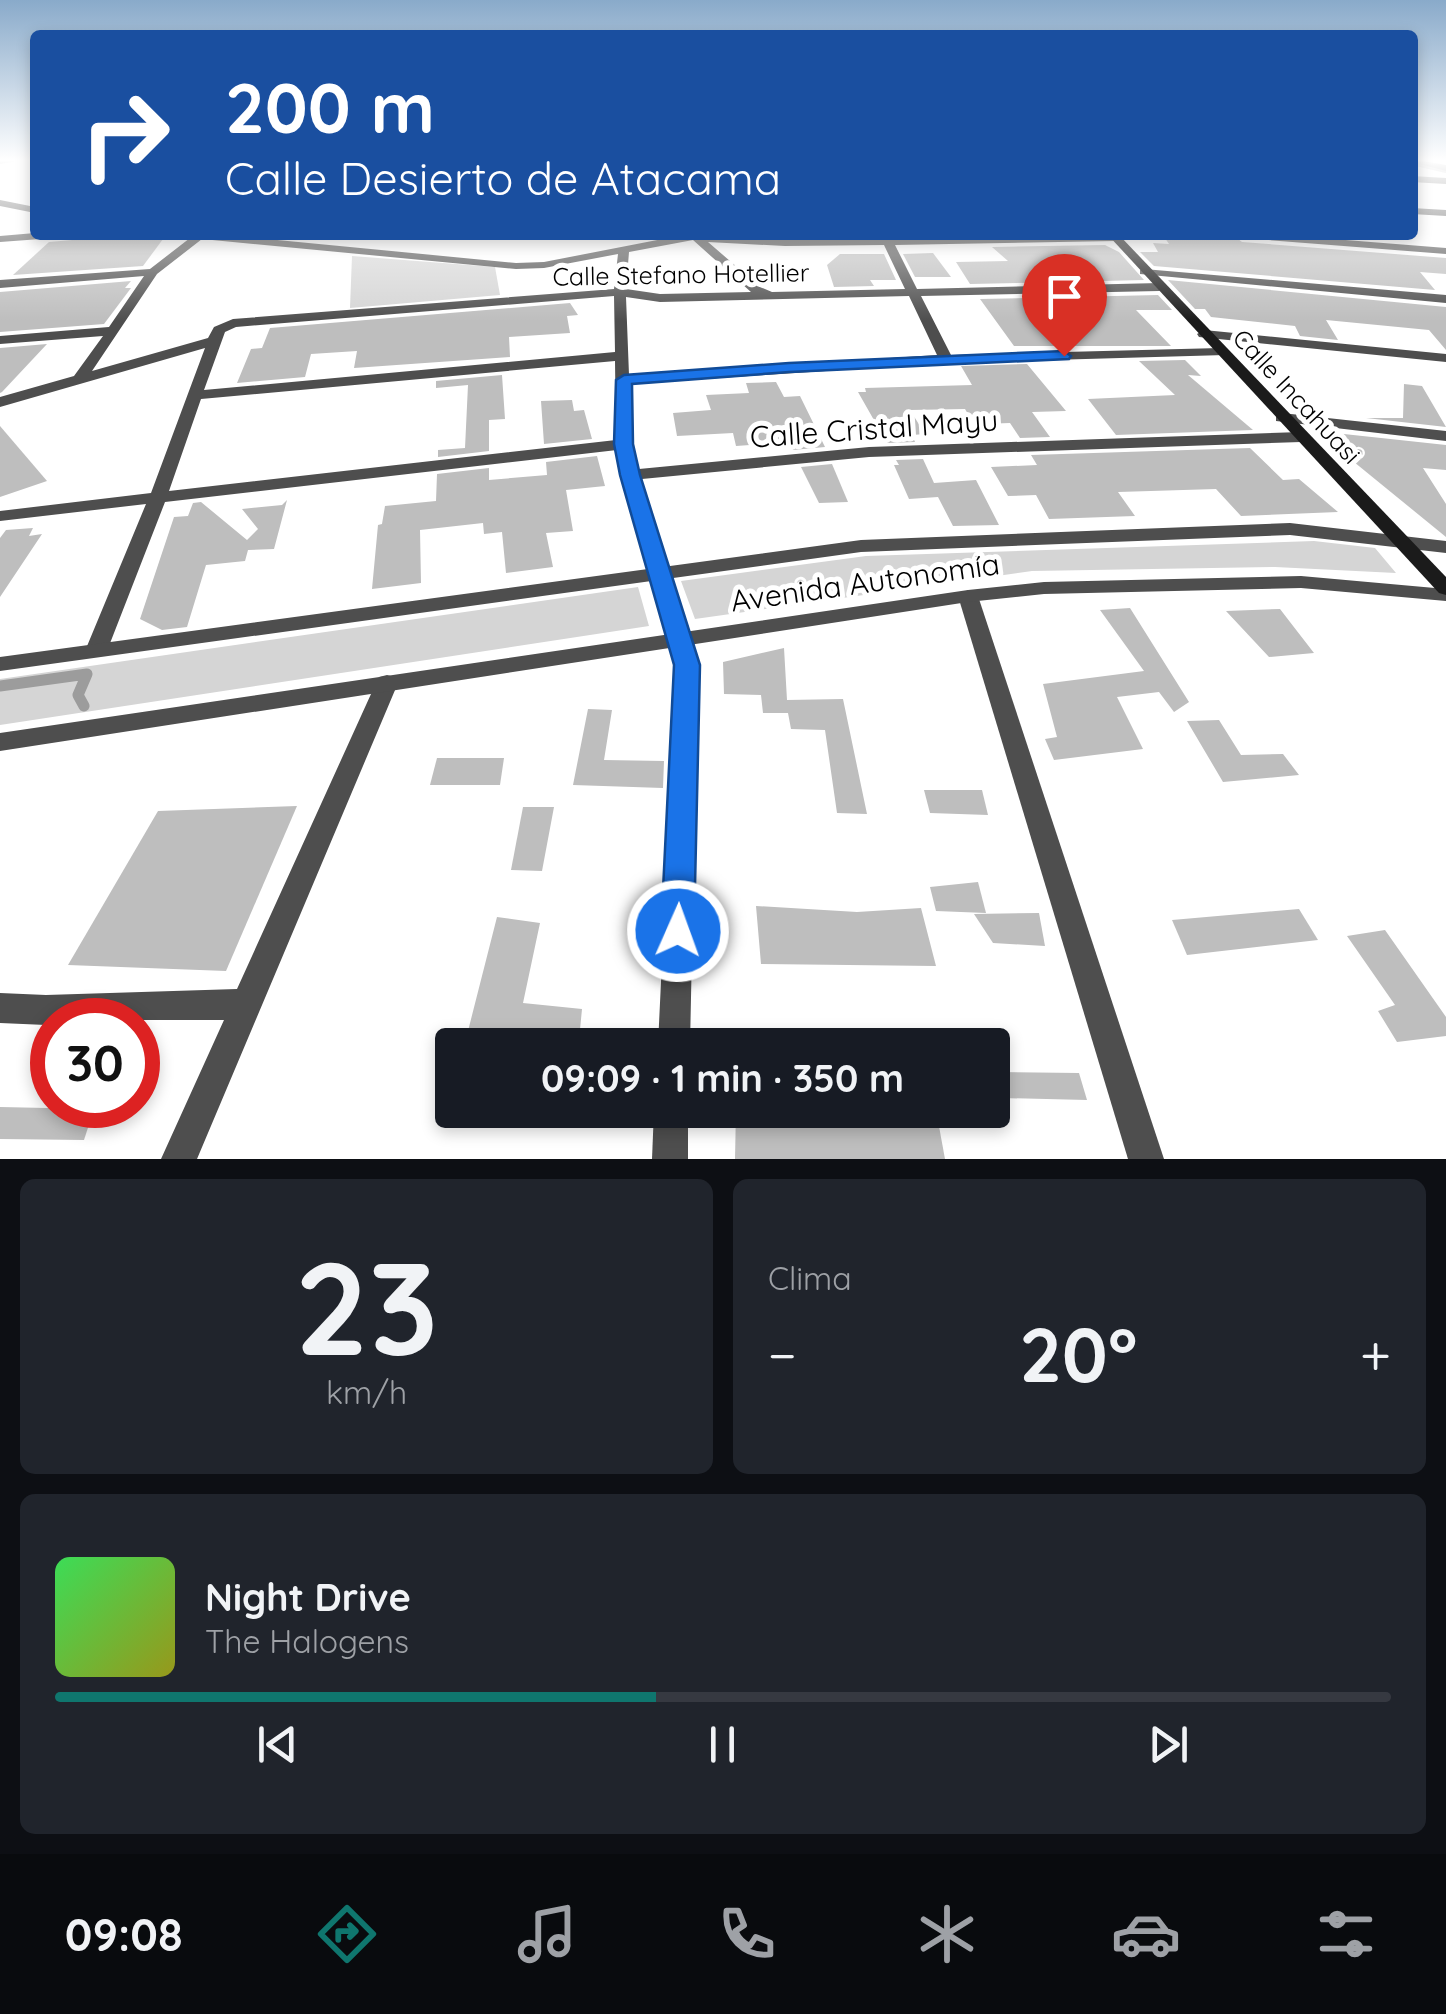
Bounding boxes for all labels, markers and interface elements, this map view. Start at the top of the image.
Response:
text: 200 m [225,63,435,151]
icon: right [60,70,190,200]
text: Calle Desierto de Atacama [225,150,781,206]
pin [1022,254,1107,357]
street label: Calle Stefano Hotellier [552,256,810,292]
icon: arrive [1037,269,1092,324]
street label: Calle Incahuasi [1227,322,1367,470]
street label: Calle Cristal Mayu [749,400,999,456]
street label: Avenida Autonomía [728,544,1002,620]
position arrow [626,879,730,983]
speed limit sign: 30 [30,998,160,1128]
text: 09:09 · 1 min · 350 m [541,1054,904,1102]
text: 23 [295,1225,438,1388]
text: Clima [768,1258,852,1298]
text: 20° [1019,1307,1137,1401]
text: − [768,1320,797,1389]
text: + [1360,1320,1391,1389]
text: km/h [326,1372,407,1412]
text: Night Drive [205,1573,411,1621]
text: The Halogens [205,1621,409,1661]
icon: previous [250,1717,305,1772]
icon: pause [695,1717,750,1772]
icon: next [1141,1717,1196,1772]
icon: directions [312,1899,382,1969]
icon: music [512,1899,582,1969]
icon: phone [712,1899,782,1969]
icon: climate [912,1899,982,1969]
icon: car [1111,1899,1181,1969]
icon: filters [1311,1899,1381,1969]
text: 09:08 [65,1906,183,1962]

